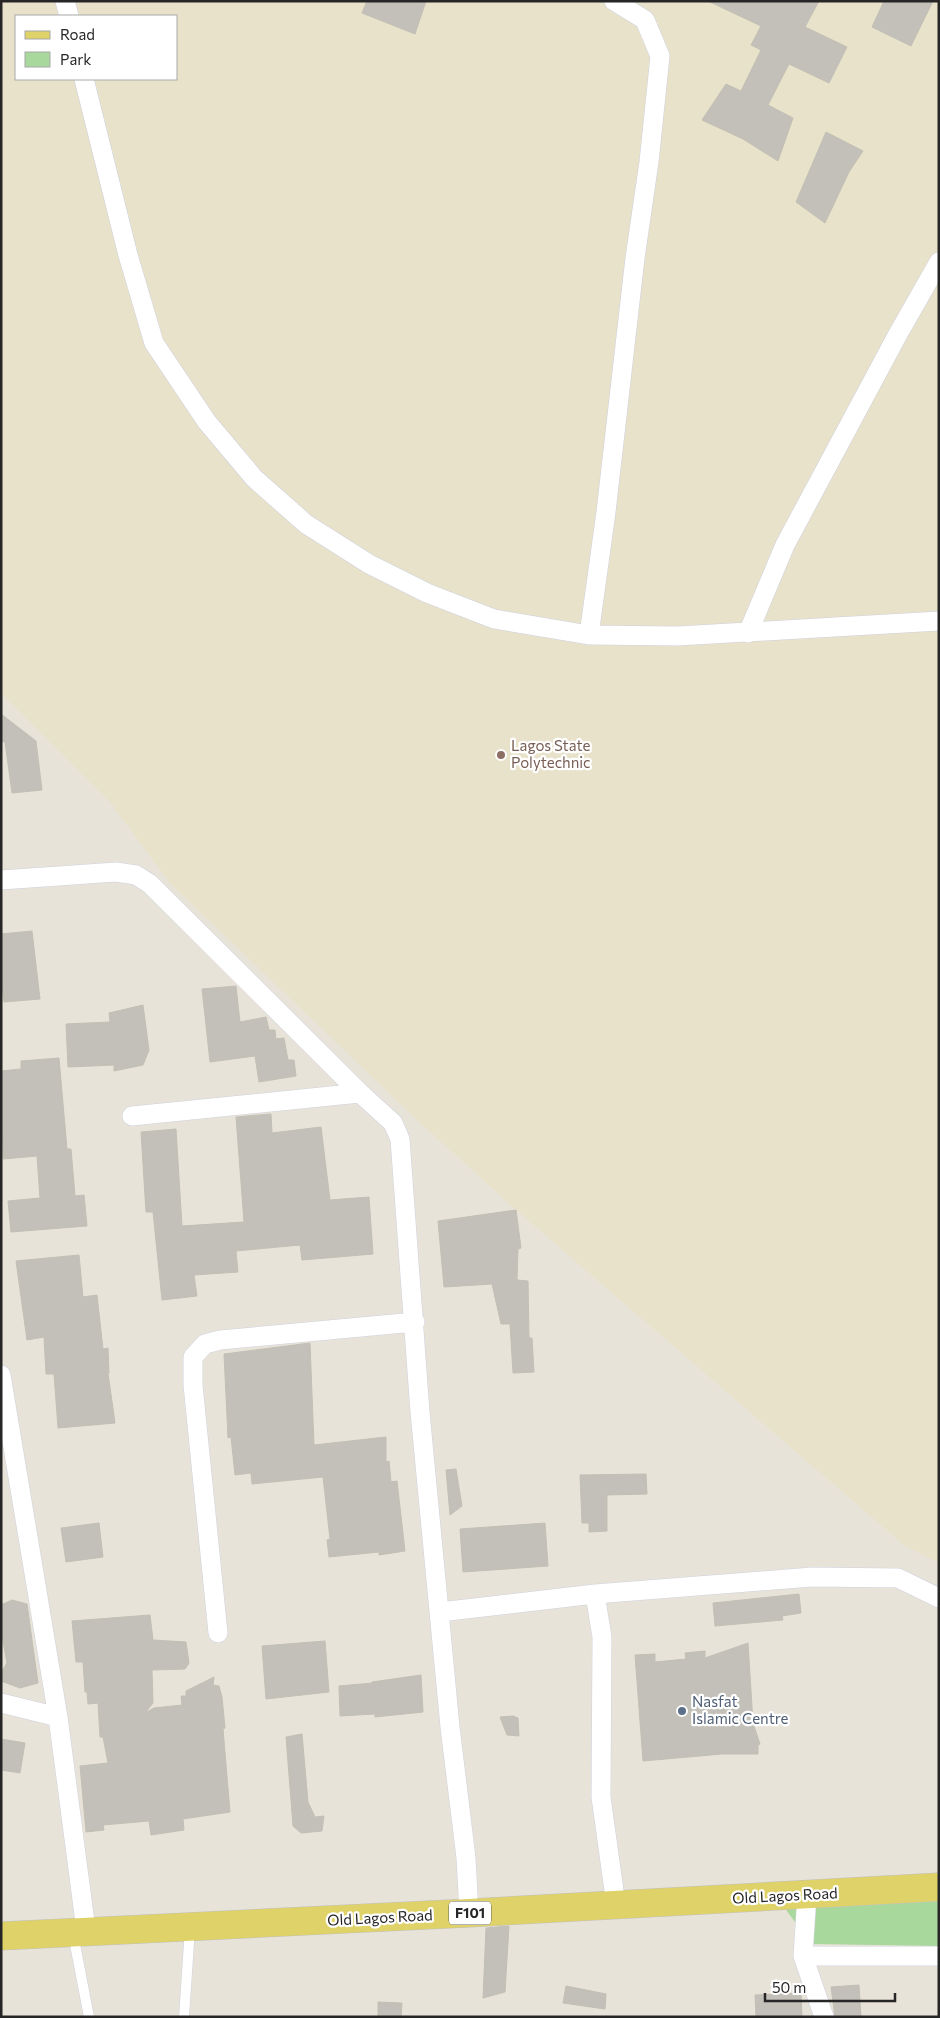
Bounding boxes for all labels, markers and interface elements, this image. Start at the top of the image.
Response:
legend [15,15,178,80]
text: Road [60,25,95,43]
text: Park [60,50,91,68]
place label: Lagos State Polytechnic [511,736,591,771]
marker: Lagos State Polytechnic [495,749,507,761]
place label: Nasfat Islamic Centre [692,1692,789,1727]
marker: Nasfat Islamic Centre [676,1705,688,1717]
street label: Old Lagos Road [732,1883,838,1907]
road number: F101 [449,1902,491,1925]
street label: Old Lagos Road [327,1905,433,1929]
scale bar [765,1970,895,2002]
text: 50 m [772,1978,806,1996]

